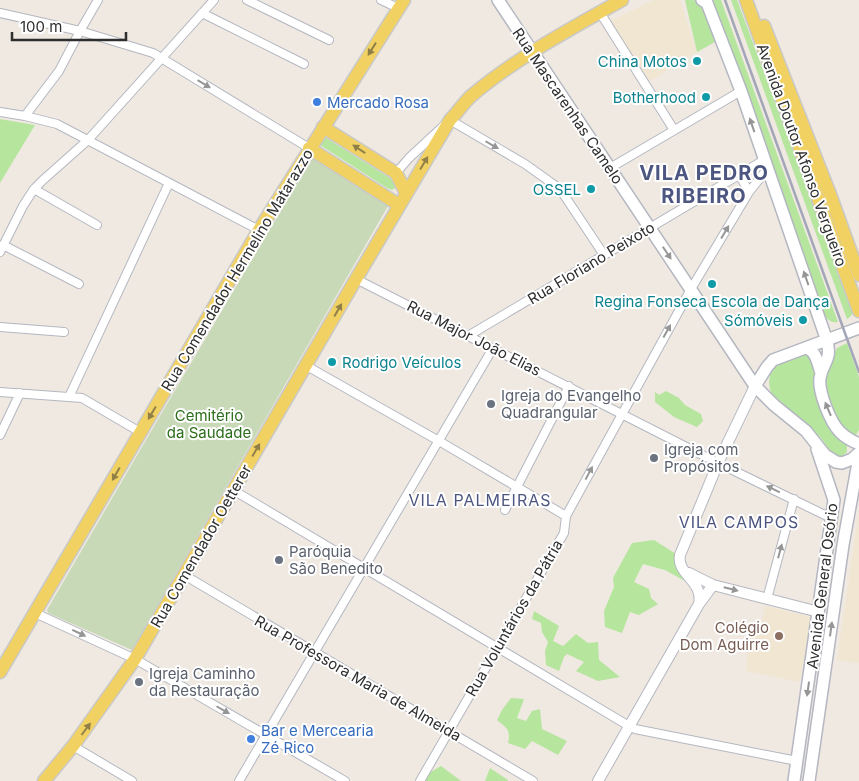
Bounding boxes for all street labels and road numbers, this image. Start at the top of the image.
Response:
street label: Rua Mascarenhas Camelo [509,24,627,188]
street label: Avenida Doutor Afonso Vergueiro [753,41,851,269]
street label: Rua Comendador Hermelino Matarazzo [157,145,317,395]
street label: Rua Floriano Peixoto [524,217,658,309]
street label: Rua Major João Elias [404,296,544,380]
street label: Rua Comendador Oetterer [146,461,256,631]
street label: Avenida General Osório [802,502,842,670]
street label: Rua Voluntários da Pátria [461,536,567,700]
street label: Rua Professora Maria de Almeida [251,611,465,745]

